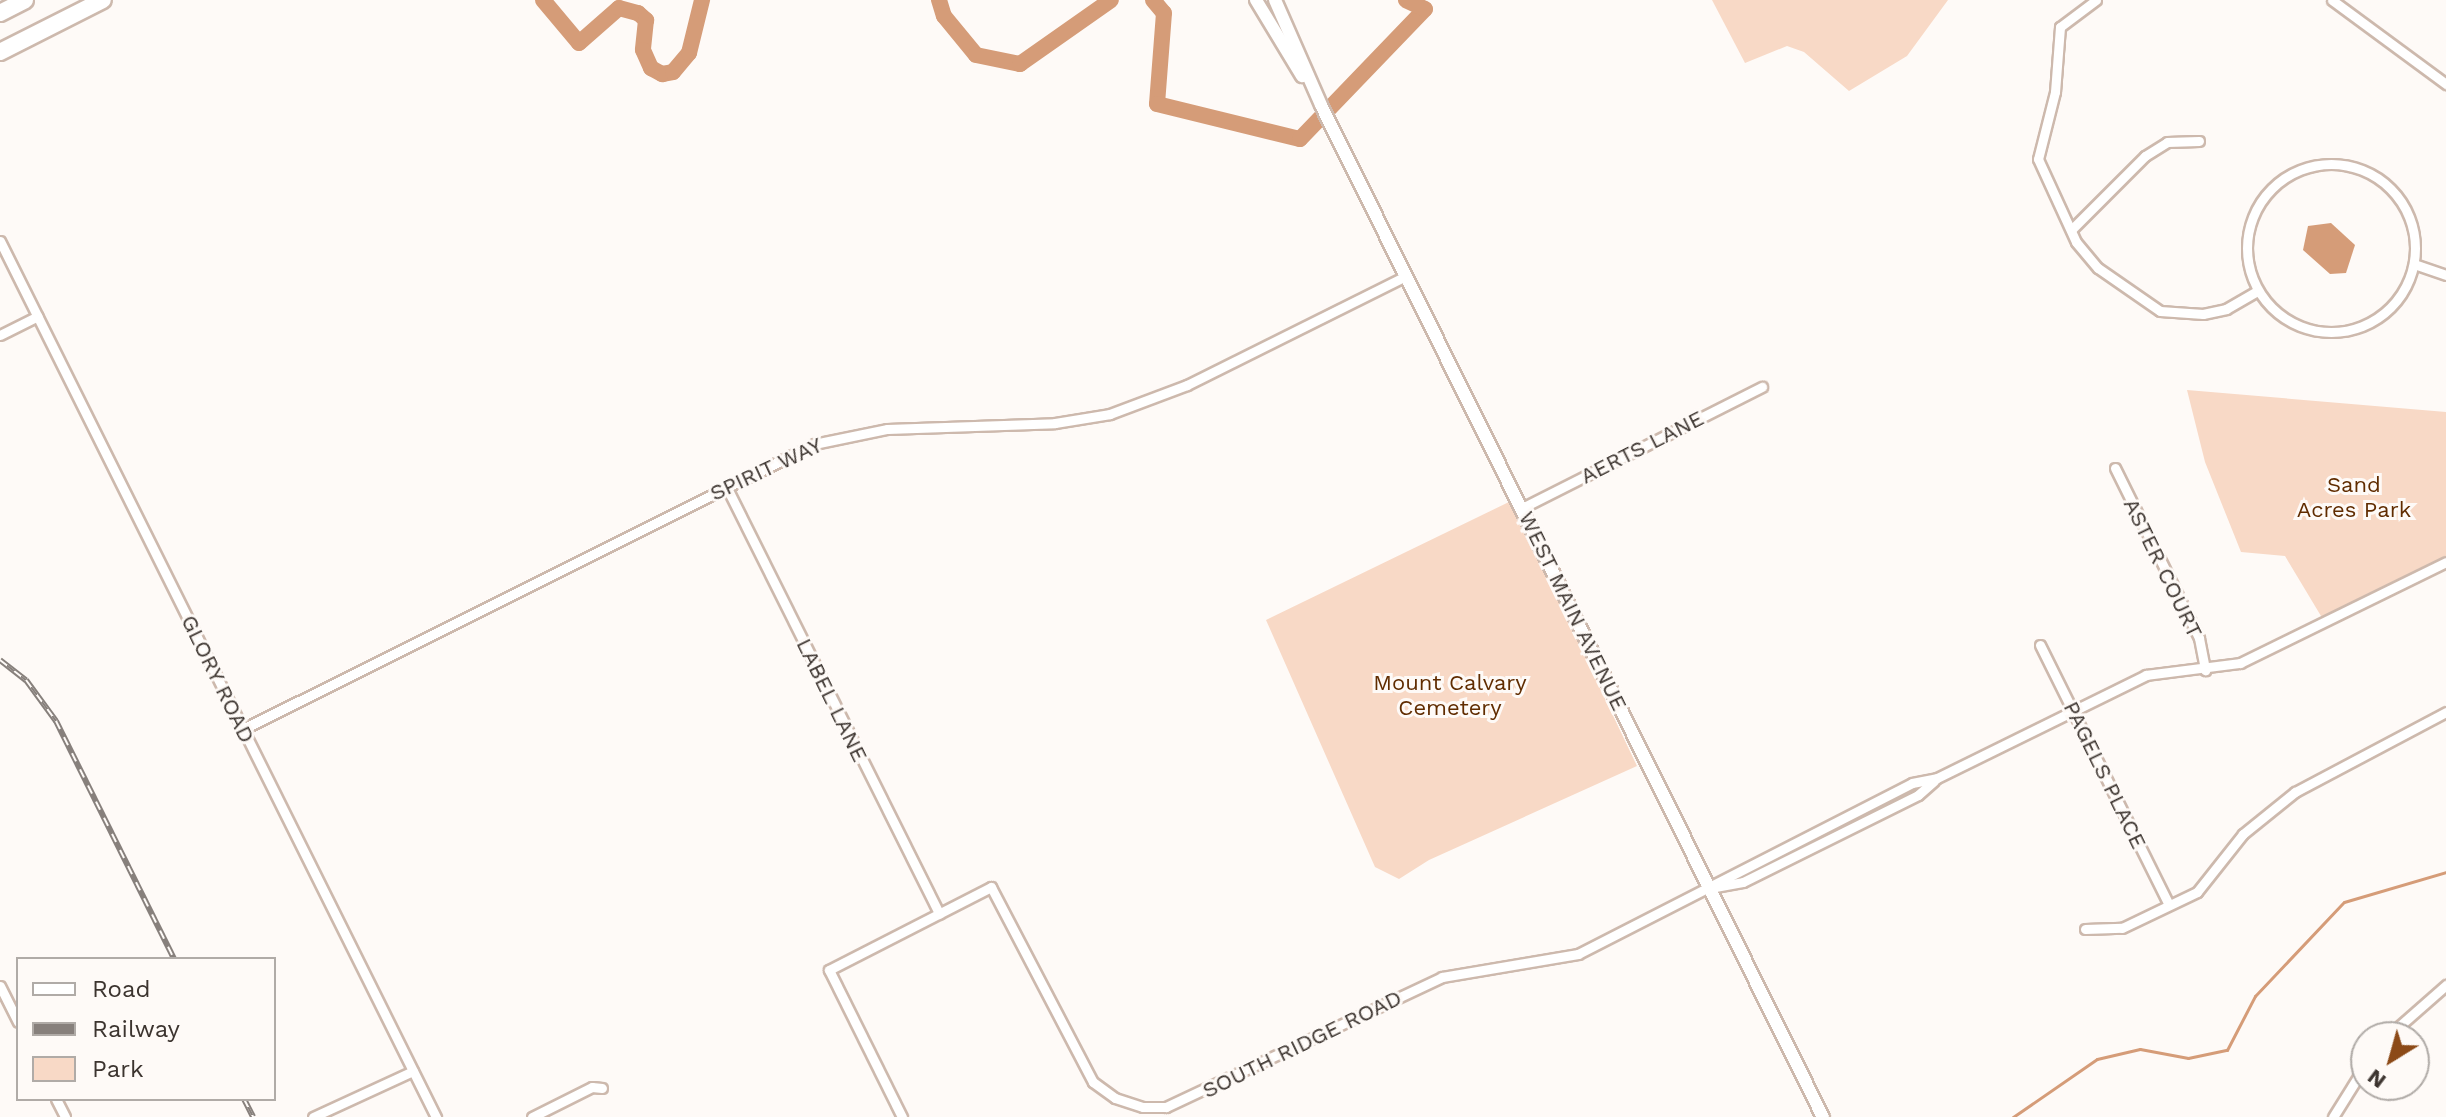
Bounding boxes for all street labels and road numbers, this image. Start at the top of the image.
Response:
street label: AERTS LANE [1576,405,1708,489]
street label: SPIRIT WAY [705,431,827,507]
street label: ASTER COURT [2118,494,2208,642]
street label: WEST MAIN AVENUE [1513,506,1633,716]
street label: GLORY ROAD [175,610,261,748]
street label: LABEL LANE [791,634,873,766]
street label: PAGELS PLACE [2058,697,2152,853]
street label: SOUTH RIDGE ROAD [1198,984,1406,1104]

